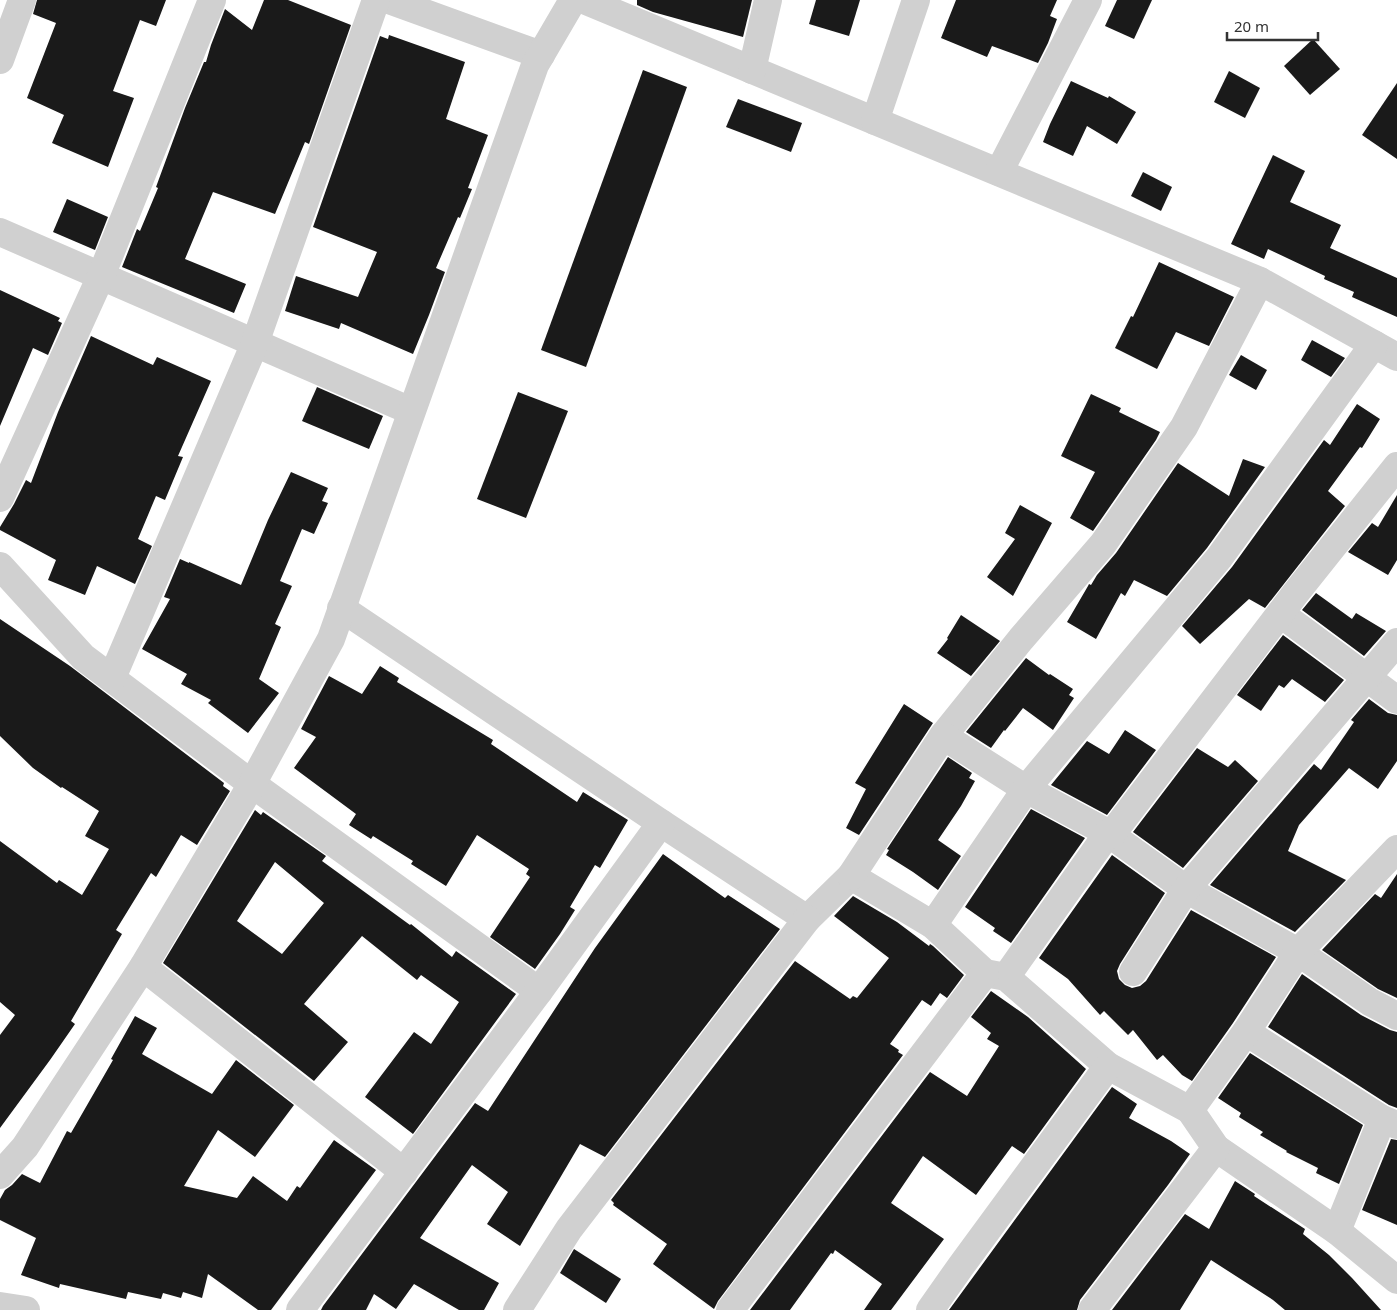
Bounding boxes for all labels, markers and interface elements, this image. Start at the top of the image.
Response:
scale bar [1227,10,1318,42]
text: 20 m [1234,16,1269,36]

